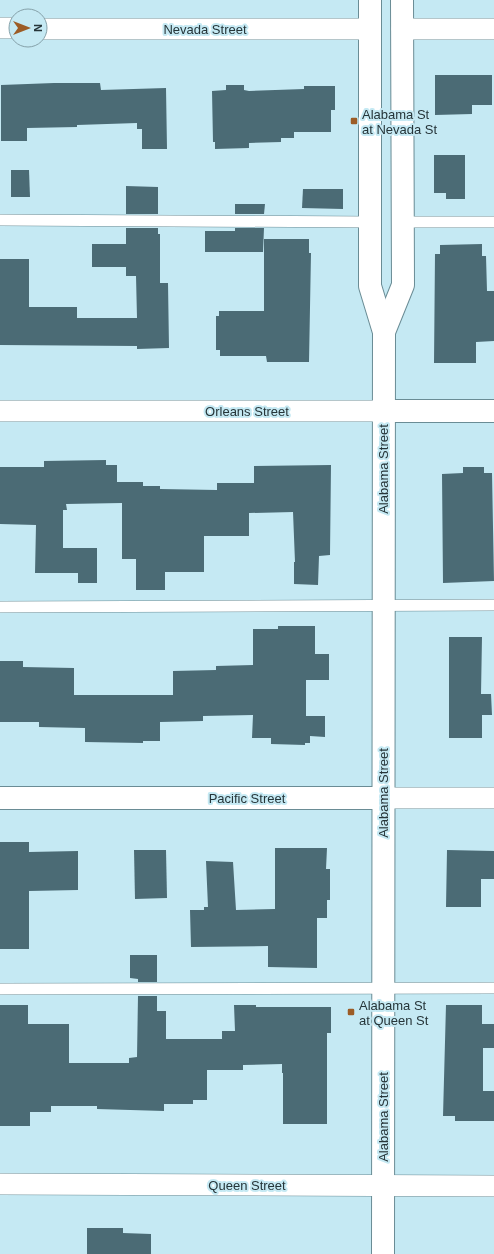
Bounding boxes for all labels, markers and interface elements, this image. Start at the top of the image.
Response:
north arrow [8,8,48,48]
street label: Nevada Street [163,22,247,37]
text: N [32,24,44,32]
place label: Alabama St at Nevada St [362,107,438,137]
marker: Alabama St at Nevada St [349,116,359,126]
street label: Orleans Street [205,404,289,419]
street label: Alabama Street [376,424,391,514]
street label: Alabama Street [376,748,391,838]
street label: Pacific Street [209,791,286,806]
place label: Alabama St at Queen St [359,998,429,1028]
marker: Alabama St at Queen St [346,1007,356,1017]
street label: Alabama Street [376,1072,391,1162]
street label: Queen Street [208,1178,286,1193]

